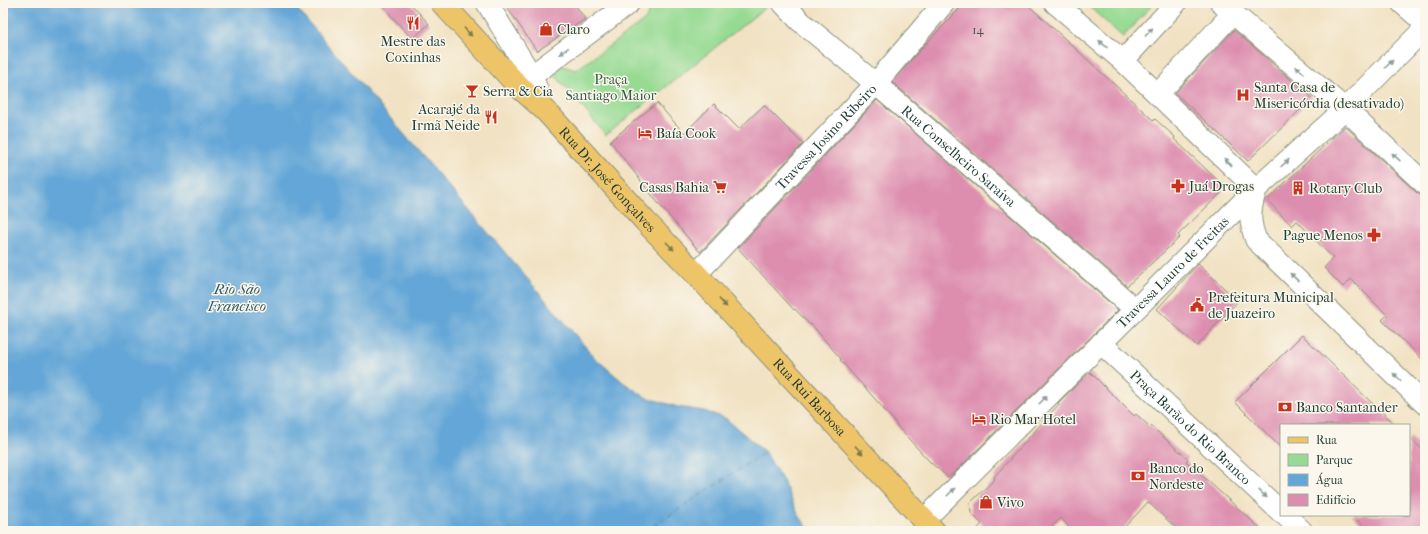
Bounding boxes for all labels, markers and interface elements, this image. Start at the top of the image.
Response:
restaurant icon: Mestre das Coxinhas [405,15,421,31]
shop icon: Claro [538,21,554,37]
place label: Claro [557,21,590,38]
house number: 14 [972,23,985,37]
one-way arrow [463,27,472,37]
one-way arrow [1145,27,1154,38]
place label: Mestre das Coxinhas [381,33,445,66]
one-way arrow [1097,39,1108,48]
one-way arrow [559,47,570,55]
one-way arrow [1384,59,1394,69]
one-way arrow [1295,66,1305,75]
park label: Praça Santiago Maior [565,71,657,104]
place label: Santa Casa de Misericórdia (desativado) [1254,79,1404,112]
street label: Travessa Josino Ribeiro [772,81,880,193]
bar icon: Serra & Cia [464,83,480,99]
place label: Serra & Cia [483,83,554,100]
hospital icon: Santa Casa de Misericórdia (desativado) [1235,87,1251,103]
place label: Acarajé da Irmã Neide [412,101,481,134]
street label: Rua Conselheiro Saraiva [898,101,1020,211]
restaurant icon: Acarajé da Irmã Neide [483,109,499,125]
street label: Rua Dr. José Gonçalves [555,123,660,236]
hotel icon: Baía Cook [637,125,653,141]
place label: Baía Cook [656,125,717,142]
one-way arrow [1391,153,1402,162]
one-way arrow [1223,157,1233,167]
one-way arrow [1280,158,1290,168]
pharmacy icon: Juá Drogas [1170,178,1186,194]
place label: Juá Drogas [1188,178,1254,195]
place label: Casas Bahia [639,179,710,196]
supermarket icon: Casas Bahia [712,179,728,195]
building icon: Rotary Club [1290,180,1306,196]
place label: Rotary Club [1309,180,1382,197]
street label: Travessa Lauro de Freitas [1113,213,1232,332]
place label: Pague Menos [1283,227,1363,244]
pharmacy icon: Pague Menos [1366,227,1382,243]
one-way arrow [665,241,674,251]
one-way arrow [1289,272,1299,281]
water label: Rio São Francisco [207,280,266,315]
place label: Prefeitura Municipal de Juazeiro [1208,289,1334,322]
public building icon: Prefeitura Municipal de Juazeiro [1189,297,1205,313]
one-way arrow [718,298,728,308]
street label: Rua Rui Barbosa [769,354,850,440]
street label: Praça Barão do Rio Branco [1127,366,1255,488]
one-way arrow [1392,372,1402,382]
one-way arrow [1038,396,1048,405]
bank icon: Banco Santander [1277,399,1293,415]
place label: Banco Santander [1296,399,1398,416]
hotel icon: Rio Mar Hotel [971,411,987,427]
place label: Rio Mar Hotel [990,411,1076,428]
legend [1280,424,1410,516]
text: Rua [1316,433,1337,447]
one-way arrow [854,445,863,454]
text: Parque [1316,453,1353,467]
place label: Banco do Nordeste [1149,460,1204,493]
bank icon: Banco do Nordeste [1130,468,1146,484]
text: Água [1315,472,1343,487]
one-way arrow [946,487,956,497]
one-way arrow [1258,489,1267,498]
text: Edifício [1316,493,1356,507]
shop icon: Vivo [978,494,994,510]
place label: Vivo [996,494,1024,511]

